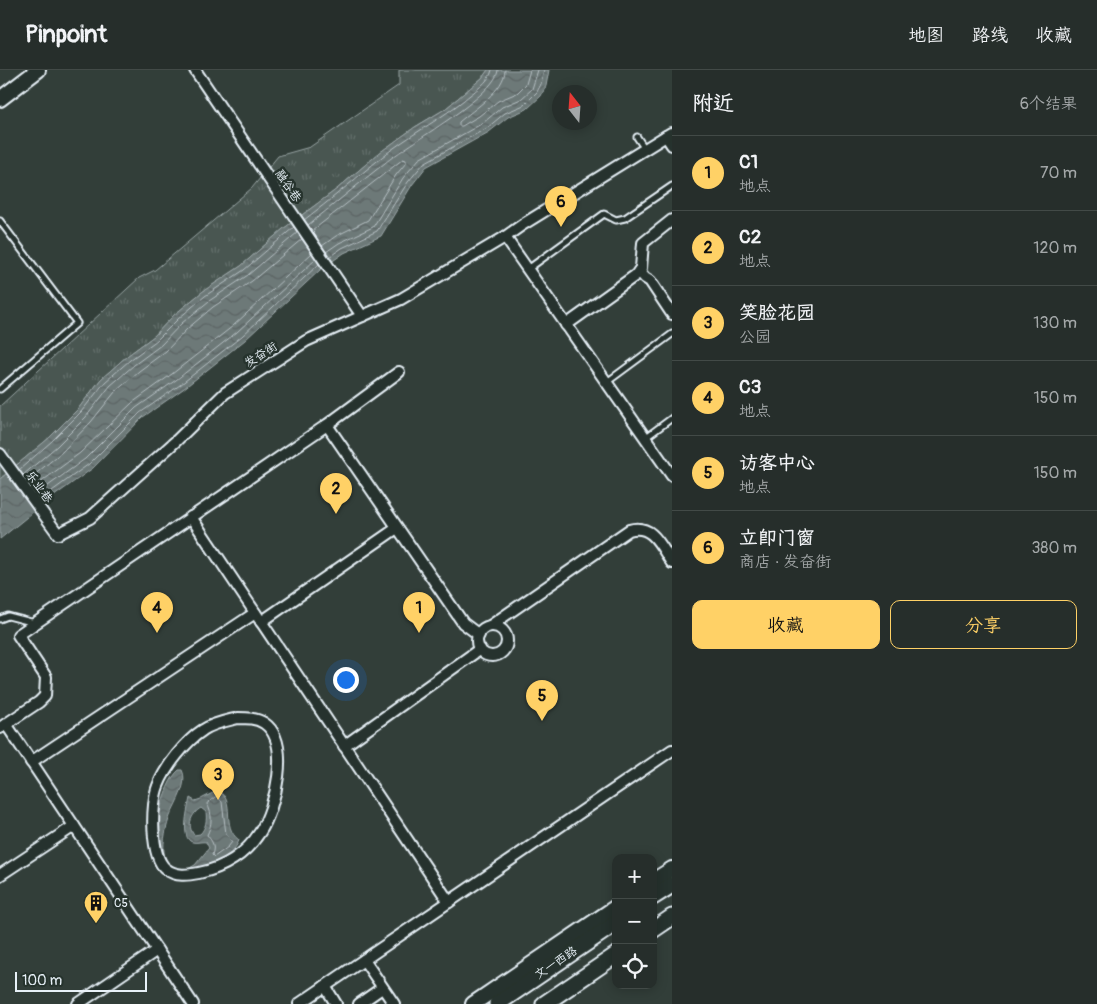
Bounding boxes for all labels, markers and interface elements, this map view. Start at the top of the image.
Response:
text: Pinpoint [25,20,107,49]
text: 地图 [908,24,944,47]
text: 路线 [972,24,1008,47]
text: 收藏 [1036,24,1072,47]
north arrow [552,85,597,130]
text: 附近 [692,90,734,117]
text: 6个结果 [1020,94,1077,114]
text: C1 [739,150,758,174]
text: 1 [705,163,711,183]
text: 70 m [1040,163,1077,183]
street label: 融谷巷 [272,167,304,205]
text: 地点 [739,176,771,196]
pin: 6 [545,186,577,227]
text: C2 [739,225,761,249]
text: 2 [704,238,712,258]
text: 120 m [1033,238,1077,258]
text: 地点 [739,251,771,271]
text: 笑脸花园 [739,301,815,325]
text: 3 [704,313,712,333]
text: 130 m [1033,313,1077,333]
text: 公园 [739,327,771,347]
street label: 发奋街 [242,339,280,371]
text: C3 [739,375,761,399]
text: 4 [703,388,713,408]
text: 150 m [1033,388,1077,408]
text: 地点 [739,401,771,421]
text: 访客中心 [739,451,815,475]
text: 5 [704,463,712,483]
text: 150 m [1033,463,1077,483]
street label: 乐业巷 [22,468,56,506]
pin: 2 [320,473,352,514]
text: 地点 [739,477,771,497]
text: 立即门窗 [739,526,815,550]
text: 6 [703,538,713,558]
text: 380 m [1031,538,1077,558]
text: 商店 · 发奋街 [739,552,831,572]
pin: 4 [141,592,173,633]
pin: 1 [403,592,435,633]
button: 收藏 [692,600,880,649]
button: 分享 [890,600,1077,649]
your location [333,667,359,693]
pin: 5 [526,680,558,721]
pin: 3 [202,759,234,800]
map controls [612,854,657,989]
button: + [612,854,657,899]
building icon: C5 [83,890,109,924]
place label: C5 [114,896,128,911]
button: − [612,899,657,944]
street label: 文一西路 [532,943,580,983]
button: locate [612,944,657,989]
scale bar [15,969,148,992]
text: 100 m [22,972,62,989]

